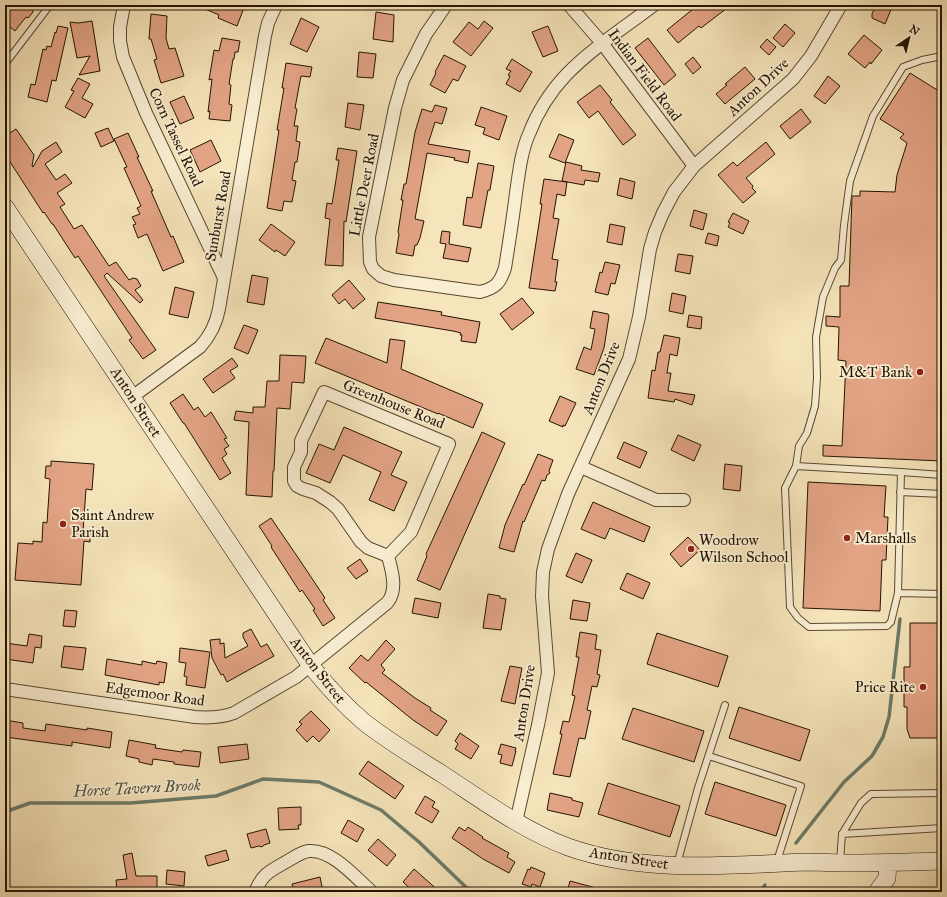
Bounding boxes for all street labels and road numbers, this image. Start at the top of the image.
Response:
street label: Indian Field Road [604,25,686,125]
street label: Anton Drive [723,54,792,121]
street label: Corn Tassel Road [145,85,207,190]
street label: Little Deer Road [345,132,383,238]
street label: Sunburst Road [201,169,235,263]
street label: Anton Drive [578,339,624,418]
street label: Anton Street [106,363,166,441]
street label: Greenhouse Road [341,375,448,433]
street label: Anton Street [286,632,350,708]
street label: Anton Drive [509,663,539,744]
street label: Edgemoor Road [104,678,206,710]
street label: Anton Street [587,843,670,873]

